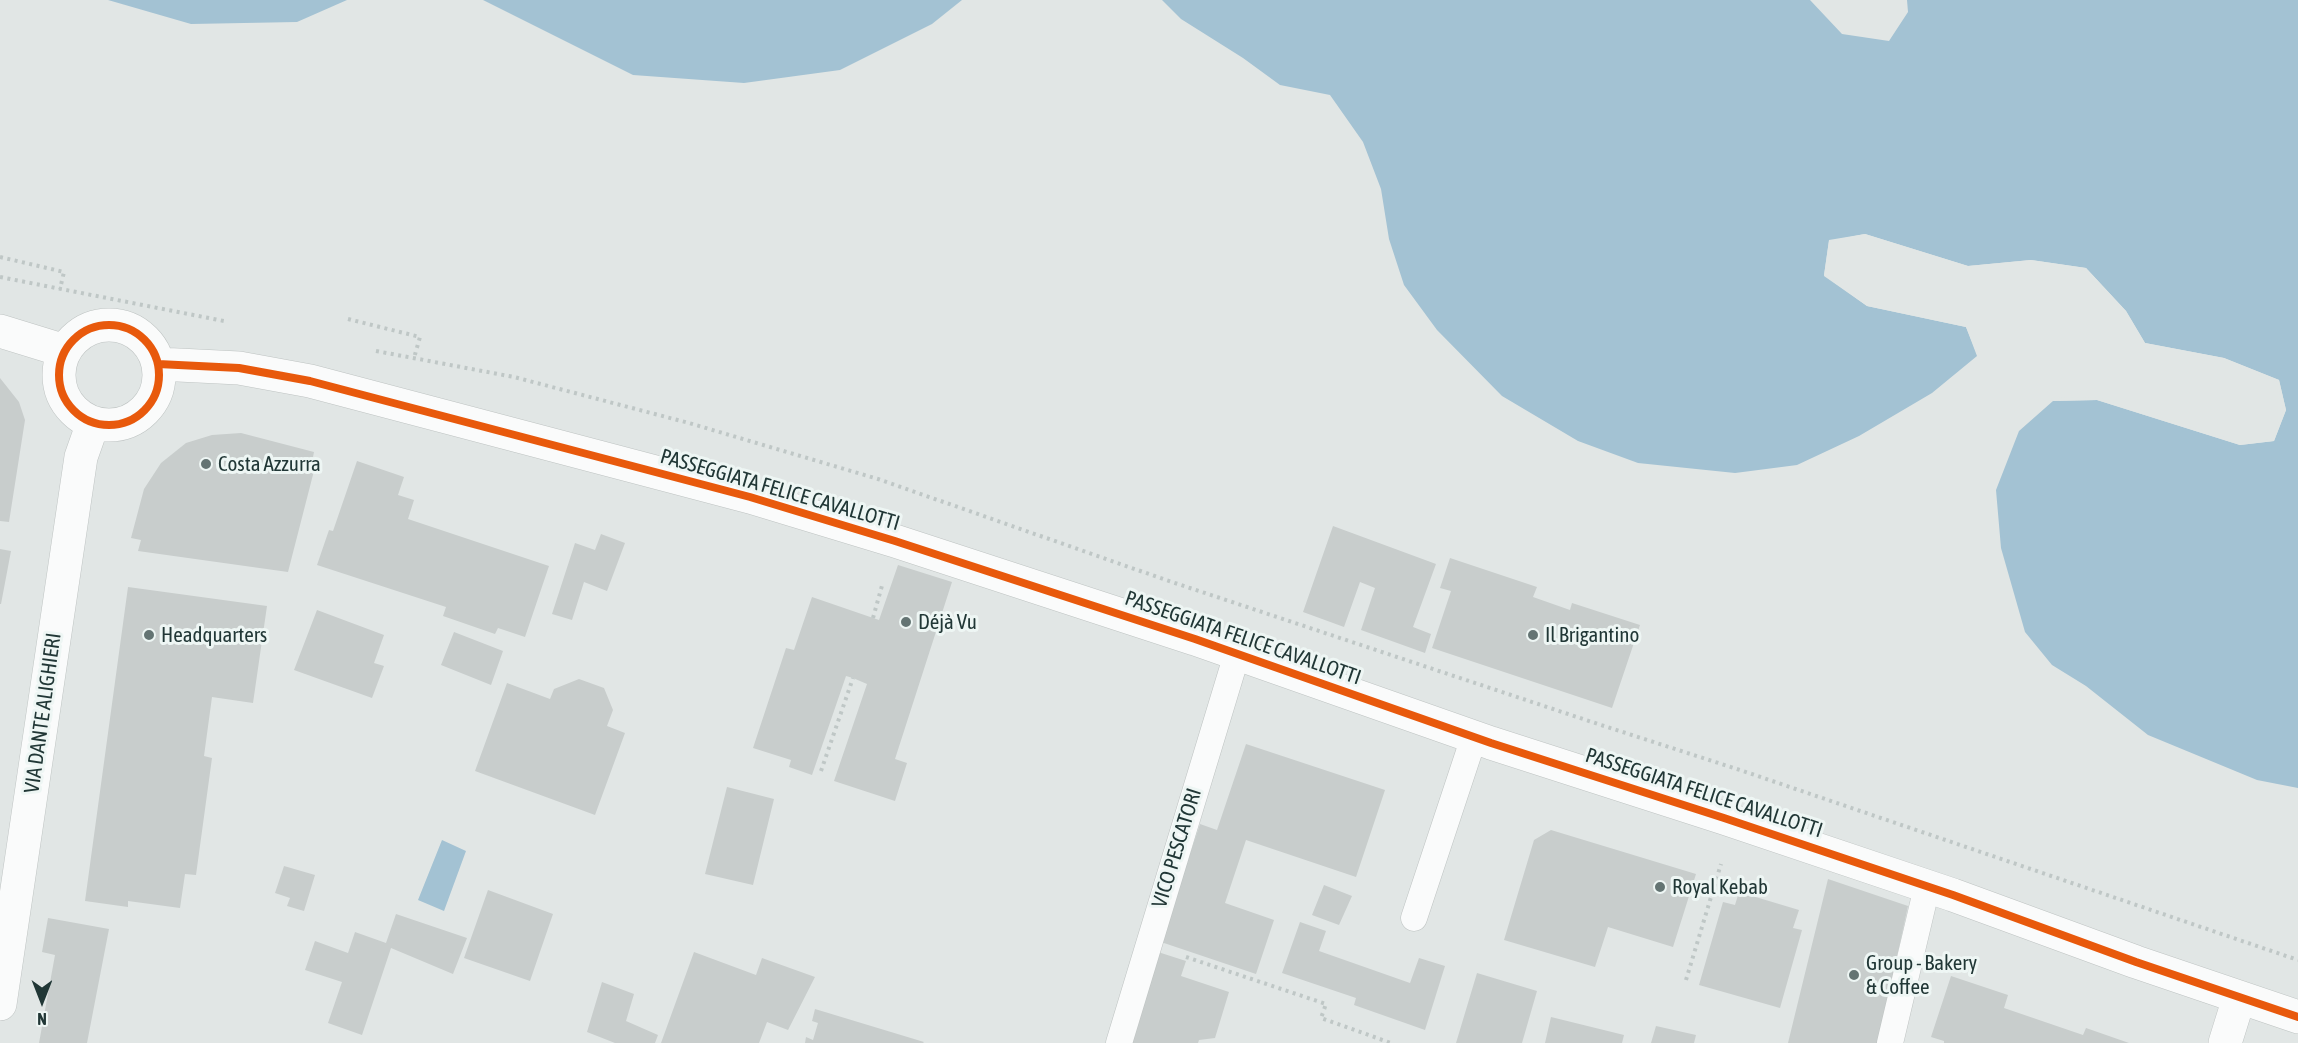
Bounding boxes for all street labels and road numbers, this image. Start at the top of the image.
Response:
street label: PASSEGGIATA FELICE CAVALLOTTI [657,444,903,536]
street label: PASSEGGIATA FELICE CAVALLOTTI [1122,586,1364,690]
street label: VIA DANTE ALIGHIERI [19,631,67,795]
street label: PASSEGGIATA FELICE CAVALLOTTI [1582,743,1826,843]
street label: VICO PESCATORI [1147,785,1207,911]

